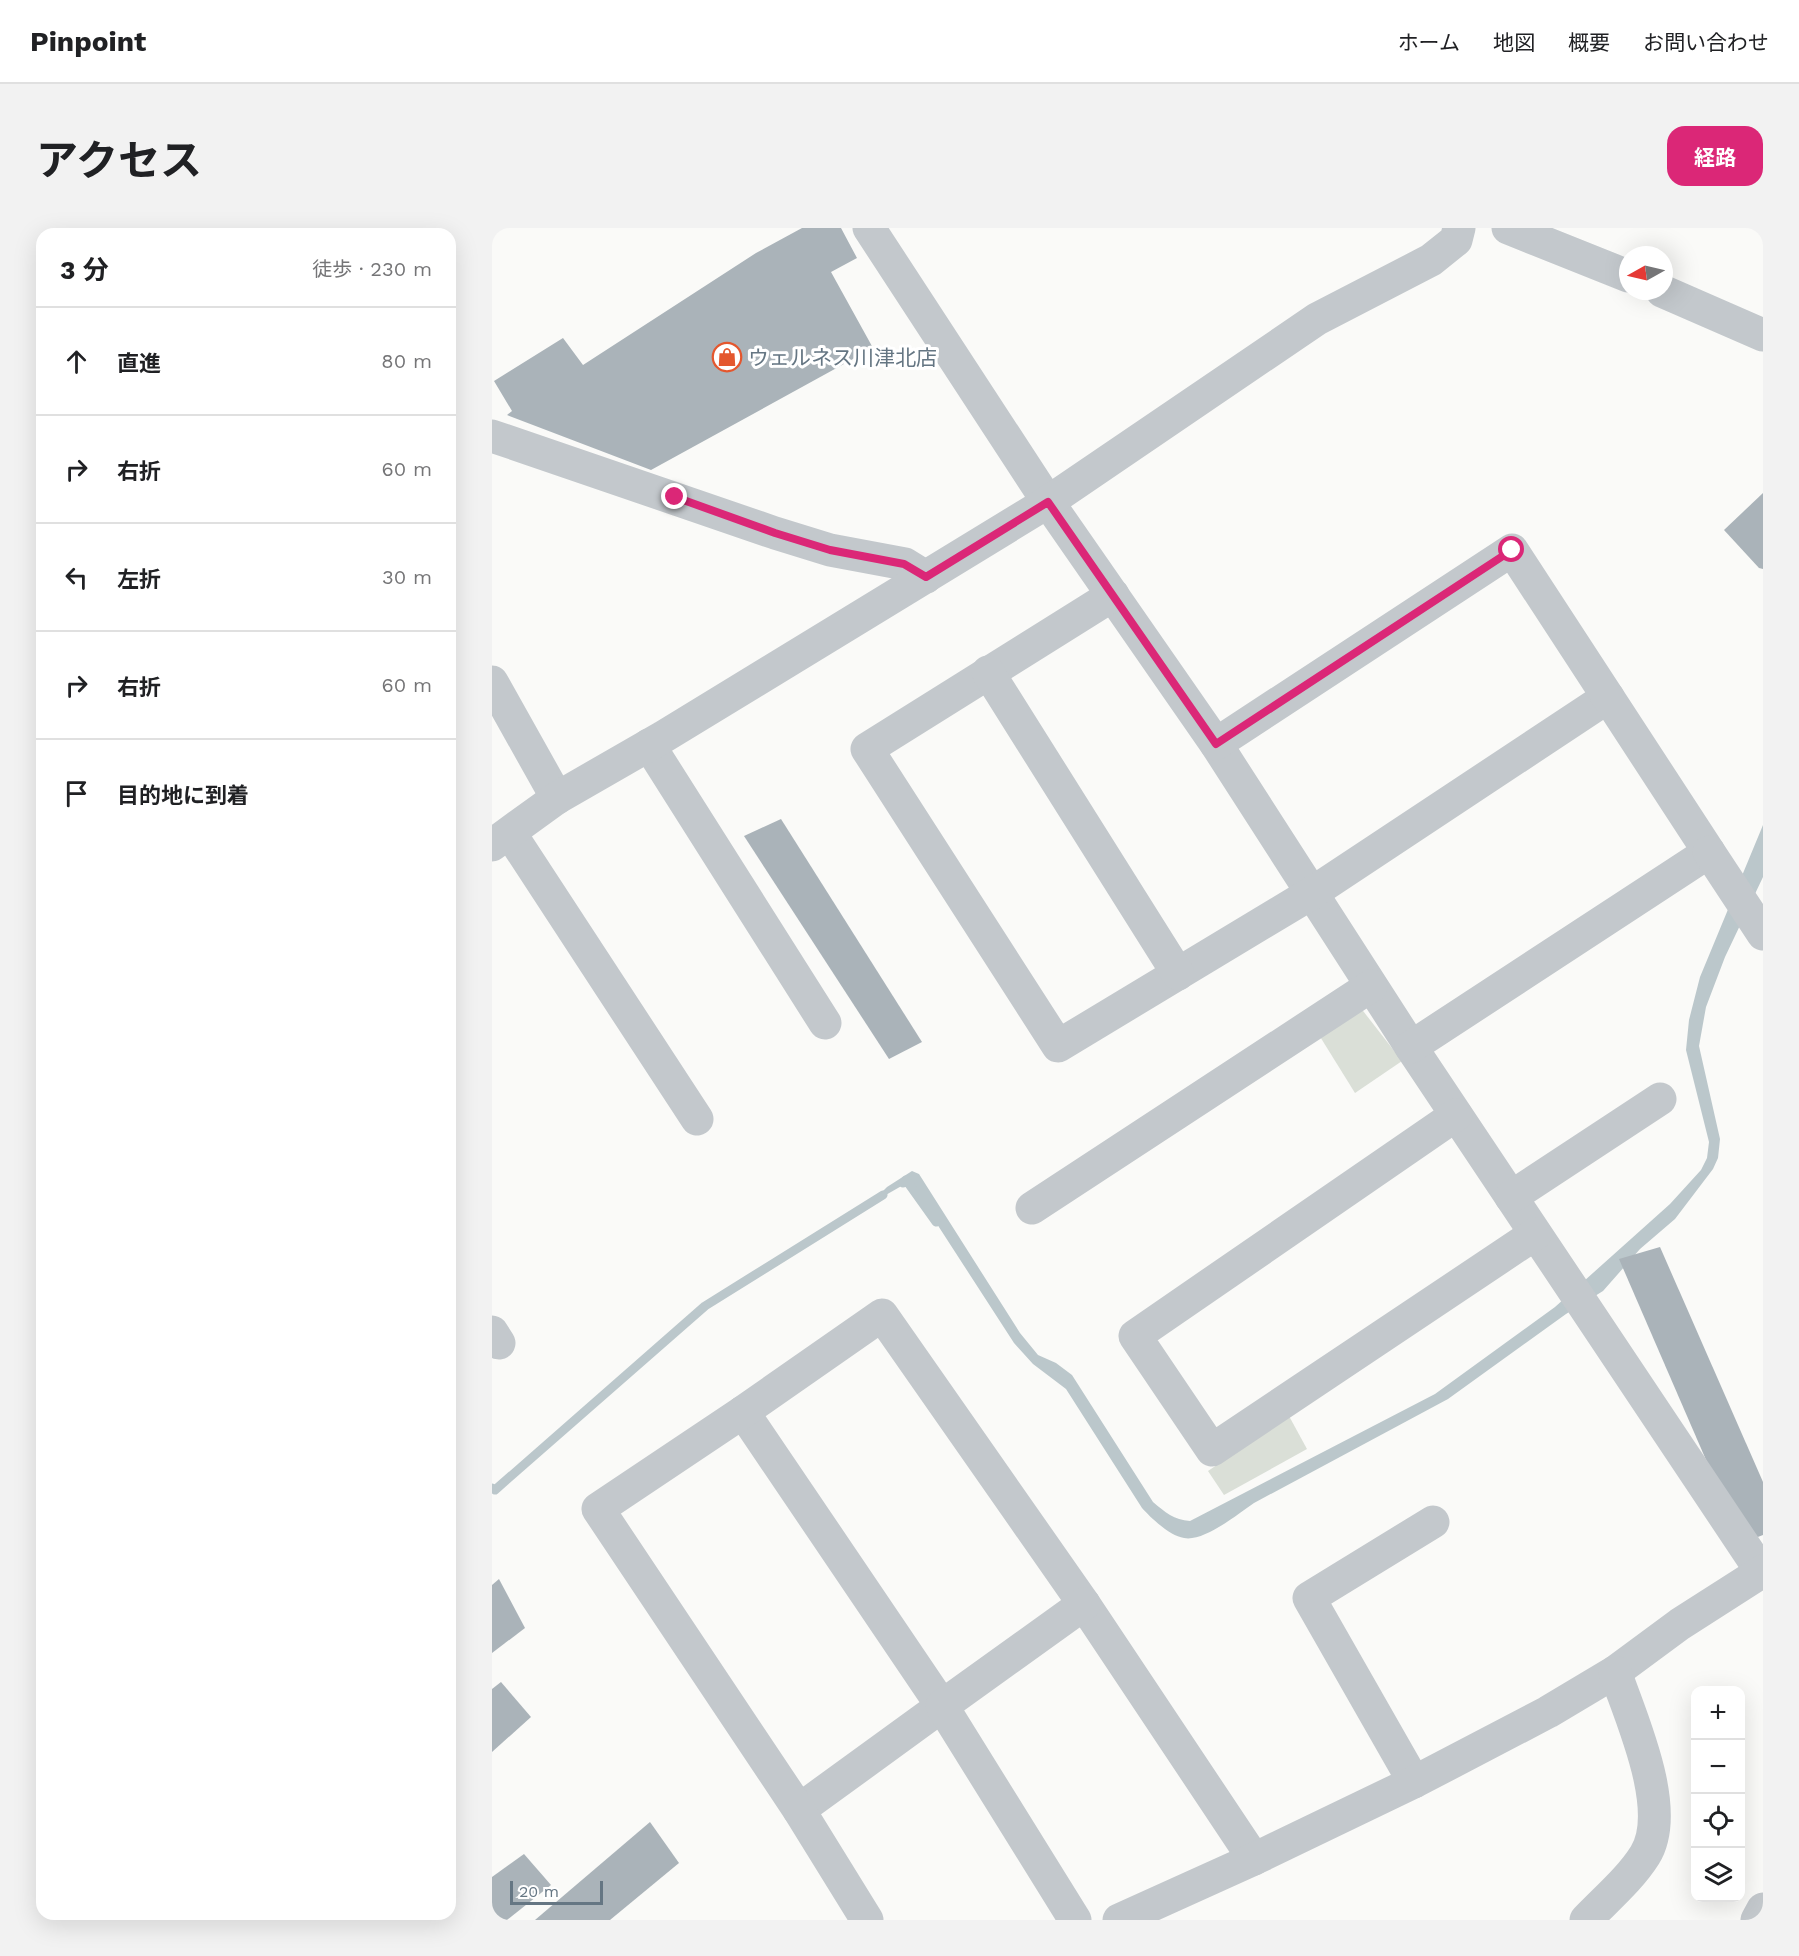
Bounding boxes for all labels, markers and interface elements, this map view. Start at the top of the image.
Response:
text: Pinpoint [30,25,146,58]
text: ホーム [1398,30,1460,55]
text: 地図 [1493,30,1535,55]
text: 概要 [1568,30,1610,55]
text: お問い合わせ [1643,30,1769,55]
button: 経路 [1667,126,1763,186]
text: アクセス [36,136,202,185]
north arrow [1619,246,1673,300]
text: 3 分 [60,255,109,285]
text: 徒歩 · 230 m [312,257,432,281]
shop icon: ウェルネス川津北店 [711,341,743,373]
icon: ahead [60,345,93,378]
place label: ウェルネス川津北店 [748,345,937,370]
text: 80 m [381,349,432,373]
text: 直進 [117,351,161,376]
icon: right [60,453,93,486]
text: 60 m [382,457,432,481]
text: 右折 [117,459,161,484]
route end [661,483,687,509]
route start [1498,536,1524,562]
icon: left [60,561,93,594]
text: 30 m [382,565,432,589]
text: 左折 [117,567,161,592]
icon: right [60,669,93,702]
text: 60 m [382,673,432,697]
text: 右折 [117,675,161,700]
icon: arrive [60,777,93,810]
text: 目的地に到着 [117,783,249,808]
map controls [1691,1686,1745,1902]
button: + [1691,1686,1745,1740]
button: − [1691,1740,1745,1794]
button: locate [1691,1794,1745,1848]
button: layers [1691,1848,1745,1902]
scale bar [510,1878,603,1906]
text: 20 m [519,1882,559,1901]

